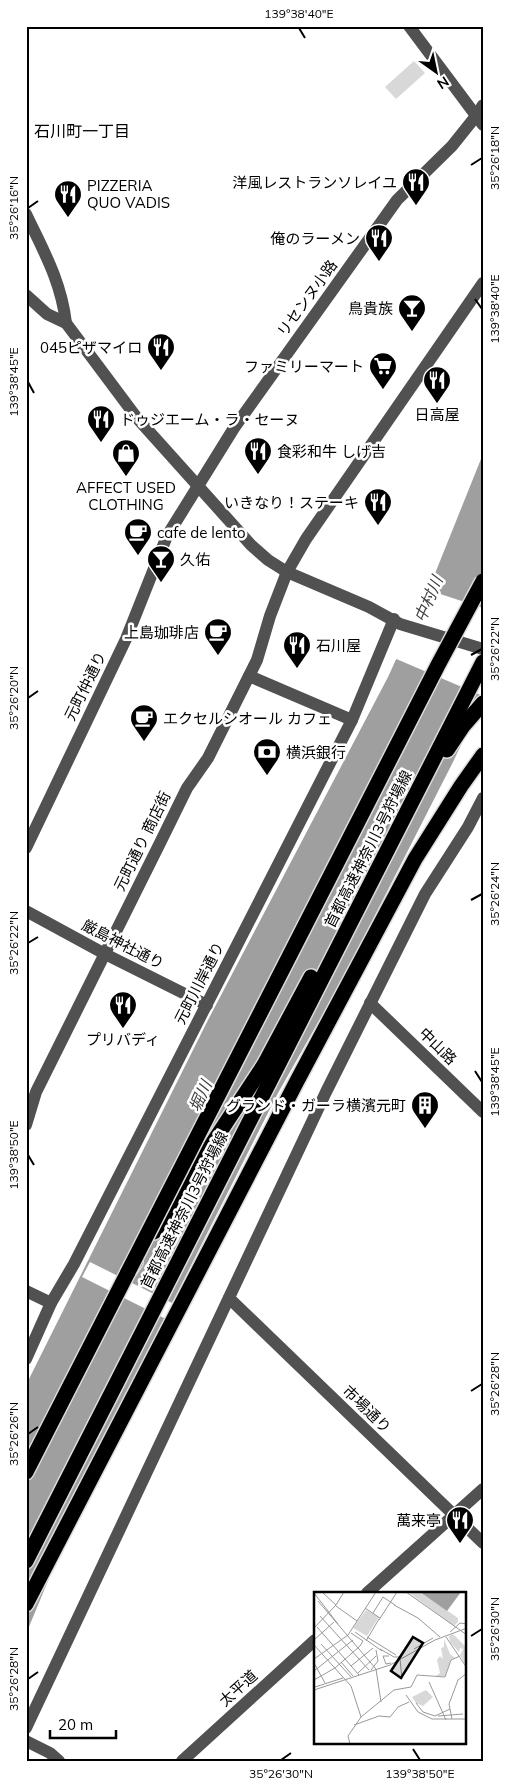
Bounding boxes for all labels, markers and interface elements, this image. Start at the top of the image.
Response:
text: 139°38'40"E [264,6,334,21]
north arrow [412,48,462,98]
text: N [434,72,452,93]
district label: 石川町一丁目 [34,121,130,141]
text: 35°26'18"N [487,126,502,190]
restaurant icon: 洋風レストランソレイユ [401,167,431,206]
place label: 洋風レストランソレイユ [232,173,397,192]
text: 35°26'16"N [6,176,21,240]
place label: PIZZERIA QUO VADIS [87,176,170,212]
restaurant icon: PIZZERIA QUO VADIS [53,179,83,218]
restaurant icon: 俺のラーメン [364,223,394,262]
place label: 俺のラーメン [271,229,360,248]
street label: リセンヌ小路 [273,256,341,340]
text: 139°38'40"E [487,274,502,344]
bar icon: 鳥貴族 [397,293,427,332]
place label: 鳥貴族 [348,299,393,318]
restaurant icon: 045ピザマイロ [146,332,176,371]
place label: 045ピザマイロ [40,338,142,357]
text: 139°38'45"E [6,347,21,417]
supermarket icon: ファミリーマート [368,351,398,390]
place label: ファミリーマート [244,357,364,376]
restaurant icon: 日高屋 [422,365,452,404]
restaurant icon: ドゥジエーム・ラ・セーヌ [86,404,116,443]
place label: 日高屋 [414,405,460,424]
place label: ドゥジエーム・ラ・セーヌ [120,410,300,429]
restaurant icon: 食彩和牛 しげ吉 [243,436,273,475]
shop icon: AFFECT USED CLOTHING [111,438,141,477]
place label: 食彩和牛 しげ吉 [277,442,386,461]
place label: AFFECT USED CLOTHING [76,478,176,514]
restaurant icon: いきなり！ステーキ [363,487,393,526]
place label: いきなり！ステーキ [224,493,359,512]
cafe icon: cafe de lento [123,517,153,556]
place label: cafe de lento [157,523,246,542]
bar icon: 久佑 [146,544,176,583]
place label: 久佑 [180,550,210,569]
water label: 中村川 [409,571,447,625]
cafe icon: 上島珈琲店 [203,617,233,656]
text: 35°26'22"N [487,617,502,681]
place label: 上島珈琲店 [124,623,199,642]
restaurant icon: 石川屋 [282,630,312,669]
place label: 石川屋 [316,636,361,655]
street label: 元町仲通り [60,648,110,724]
text: 35°26'20"N [6,666,21,730]
cafe icon: エクセルシオール カフェ [129,703,159,742]
place label: エクセルシオール カフェ [163,709,332,728]
bank icon: 横浜銀行 [252,737,282,776]
place label: 横浜銀行 [286,743,346,762]
street label: 首都高速神奈川3号狩場線 [320,767,416,931]
street label: 元町通り 商店街 [110,788,174,894]
text: 35°26'24"N [487,862,502,926]
text: 35°26'22"N [6,911,21,975]
street label: 厳島神社通り [79,915,167,973]
street label: 元町川岸通り [170,939,228,1027]
restaurant icon: プリバディ [108,990,138,1029]
street label: 中山路 [415,1024,461,1068]
place label: プリバディ [86,1030,160,1049]
text: 139°38'45"E [487,1047,502,1117]
water label: 堀川 [184,1075,216,1115]
building icon: グランド・ガーラ横濱元町 [410,1090,440,1129]
place label: グランド・ガーラ横濱元町 [226,1096,406,1115]
text: 139°38'50"E [6,1120,21,1190]
street label: 首都高速神奈川3号狩場線 [136,1128,232,1292]
text: 35°26'28"N [487,1352,502,1416]
street label: 市場通り [339,1381,395,1437]
text: 35°26'26"N [6,1402,21,1466]
restaurant icon: 萬来亭 [445,1505,475,1544]
place label: 萬来亭 [396,1511,441,1530]
inset map [314,1592,466,1744]
text: 35°26'30"N [487,1597,502,1661]
text: 35°26'28"N [6,1647,21,1711]
street label: 太平道 [215,1666,261,1710]
scale bar [50,1707,116,1739]
text: 20 m [58,1715,93,1734]
text: 35°26'30"N [249,1766,313,1781]
text: 139°38'50"E [385,1766,455,1781]

